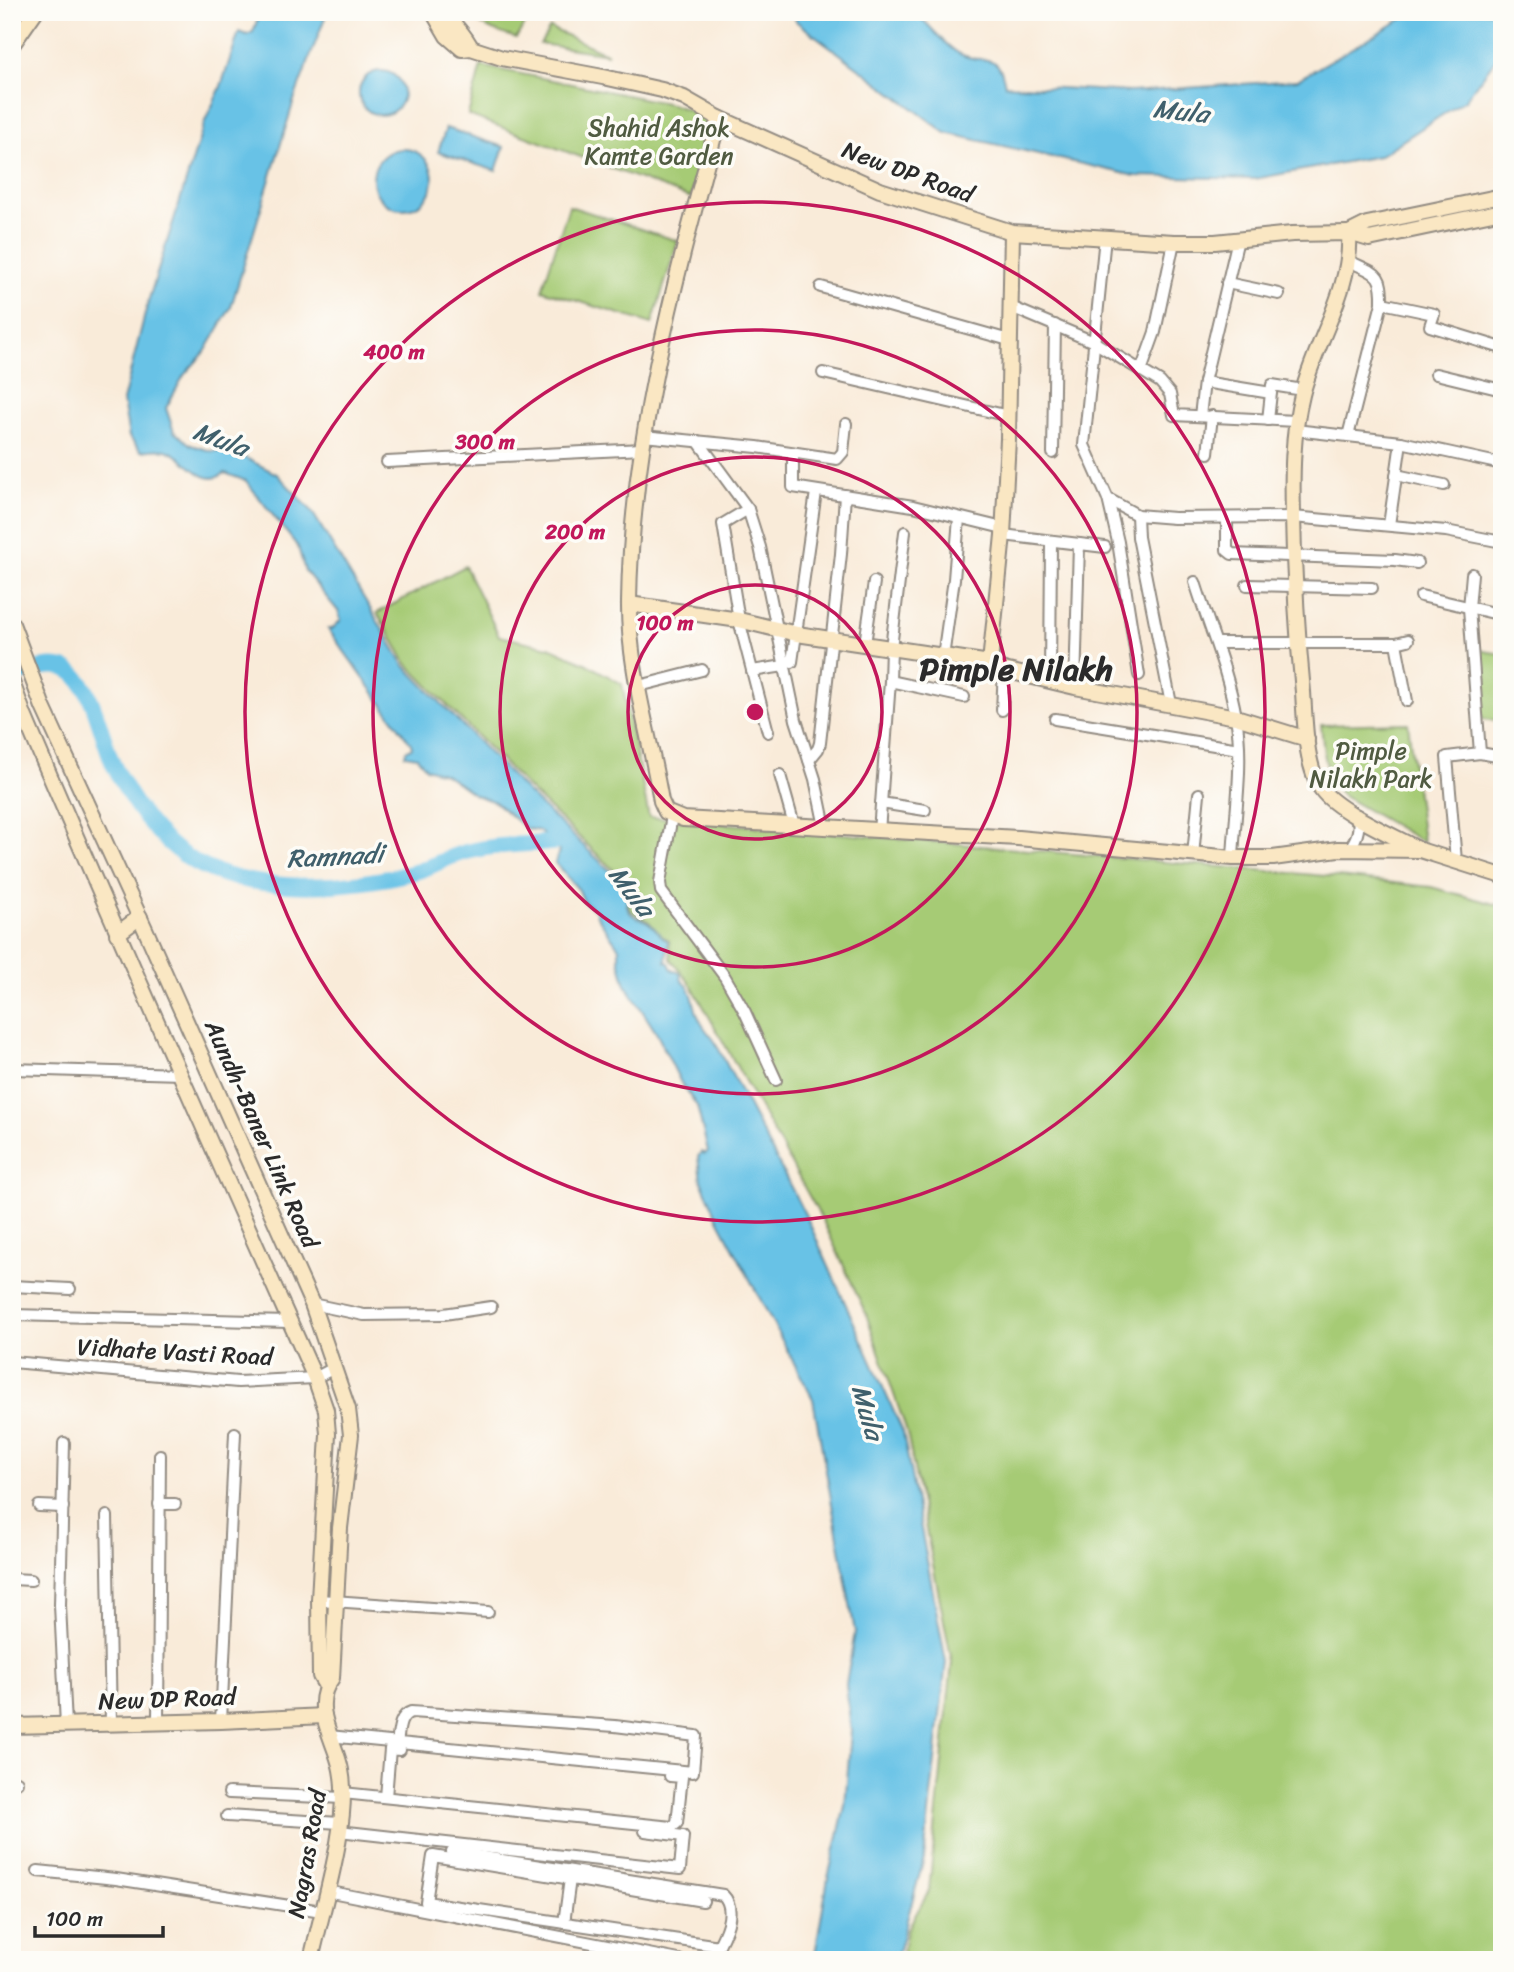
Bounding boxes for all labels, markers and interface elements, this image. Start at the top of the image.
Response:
water label: Mula [1151,85,1214,137]
park label: Shahid Ashok Kamte Garden [585,107,734,177]
street label: New DP Road [836,129,982,216]
text: 400 m [362,333,425,371]
water label: Mula [187,408,258,471]
text: 300 m [454,423,516,461]
text: 200 m [544,513,606,551]
text: 100 m [636,604,694,642]
district label: Pimple Nilakh [919,641,1113,698]
centre of rings [743,700,767,724]
park label: Pimple Nilakh Park [1310,730,1433,800]
water label: Ramnadi [285,830,389,882]
water label: Mula [597,855,669,929]
street label: Aundh-Baner Link Road [192,1012,332,1256]
street label: Vidhate Vasti Road [76,1326,275,1378]
water label: Mula [838,1379,899,1448]
street label: New DP Road [98,1676,239,1722]
street label: Nagras Road [275,1784,339,1922]
scale bar [35,1895,163,1939]
text: 100 m [46,1900,103,1938]

